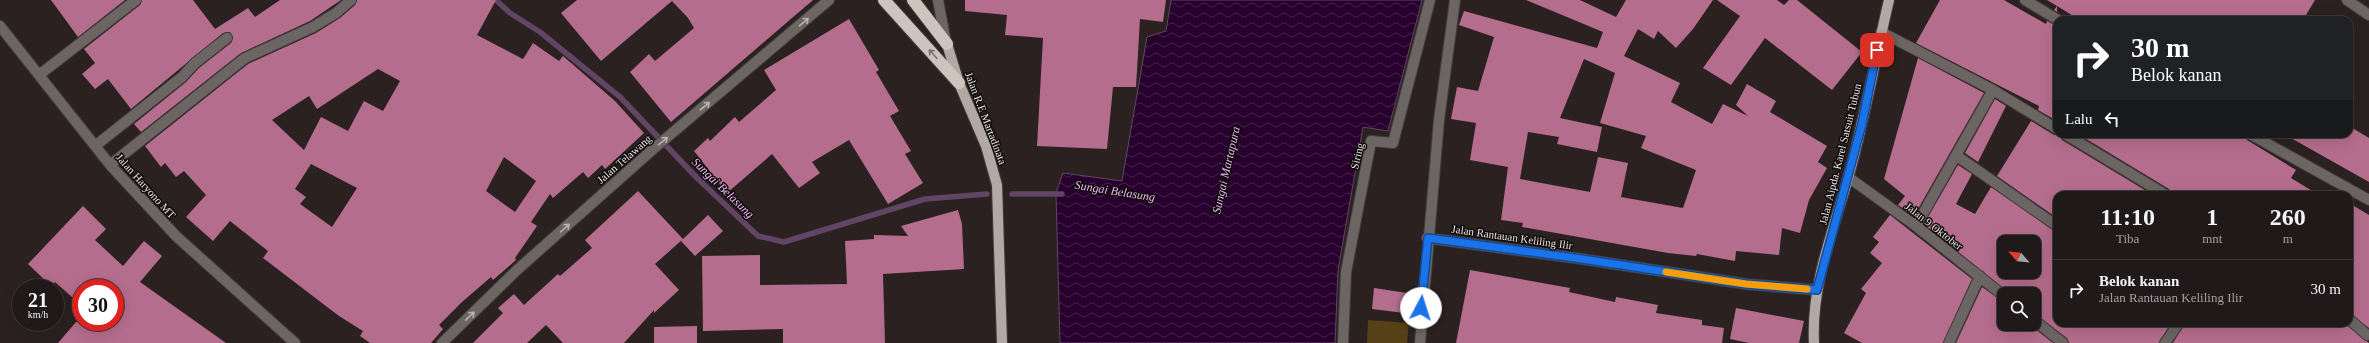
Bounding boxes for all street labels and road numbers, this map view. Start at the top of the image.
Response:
street label: Jalan R.E Martadinata [963,70,1009,166]
street label: Jalan Aipda. Karel Satsuit Tubun [1817,82,1863,226]
street label: Jalan Telawang [594,132,654,186]
street label: Siring [1348,141,1366,171]
street label: Jalan Haryono MT [114,151,178,221]
street label: Jalan 9 Oktober [1903,200,1965,252]
street label: Jalan Rantauan Keliling Ilir [1451,223,1574,251]

